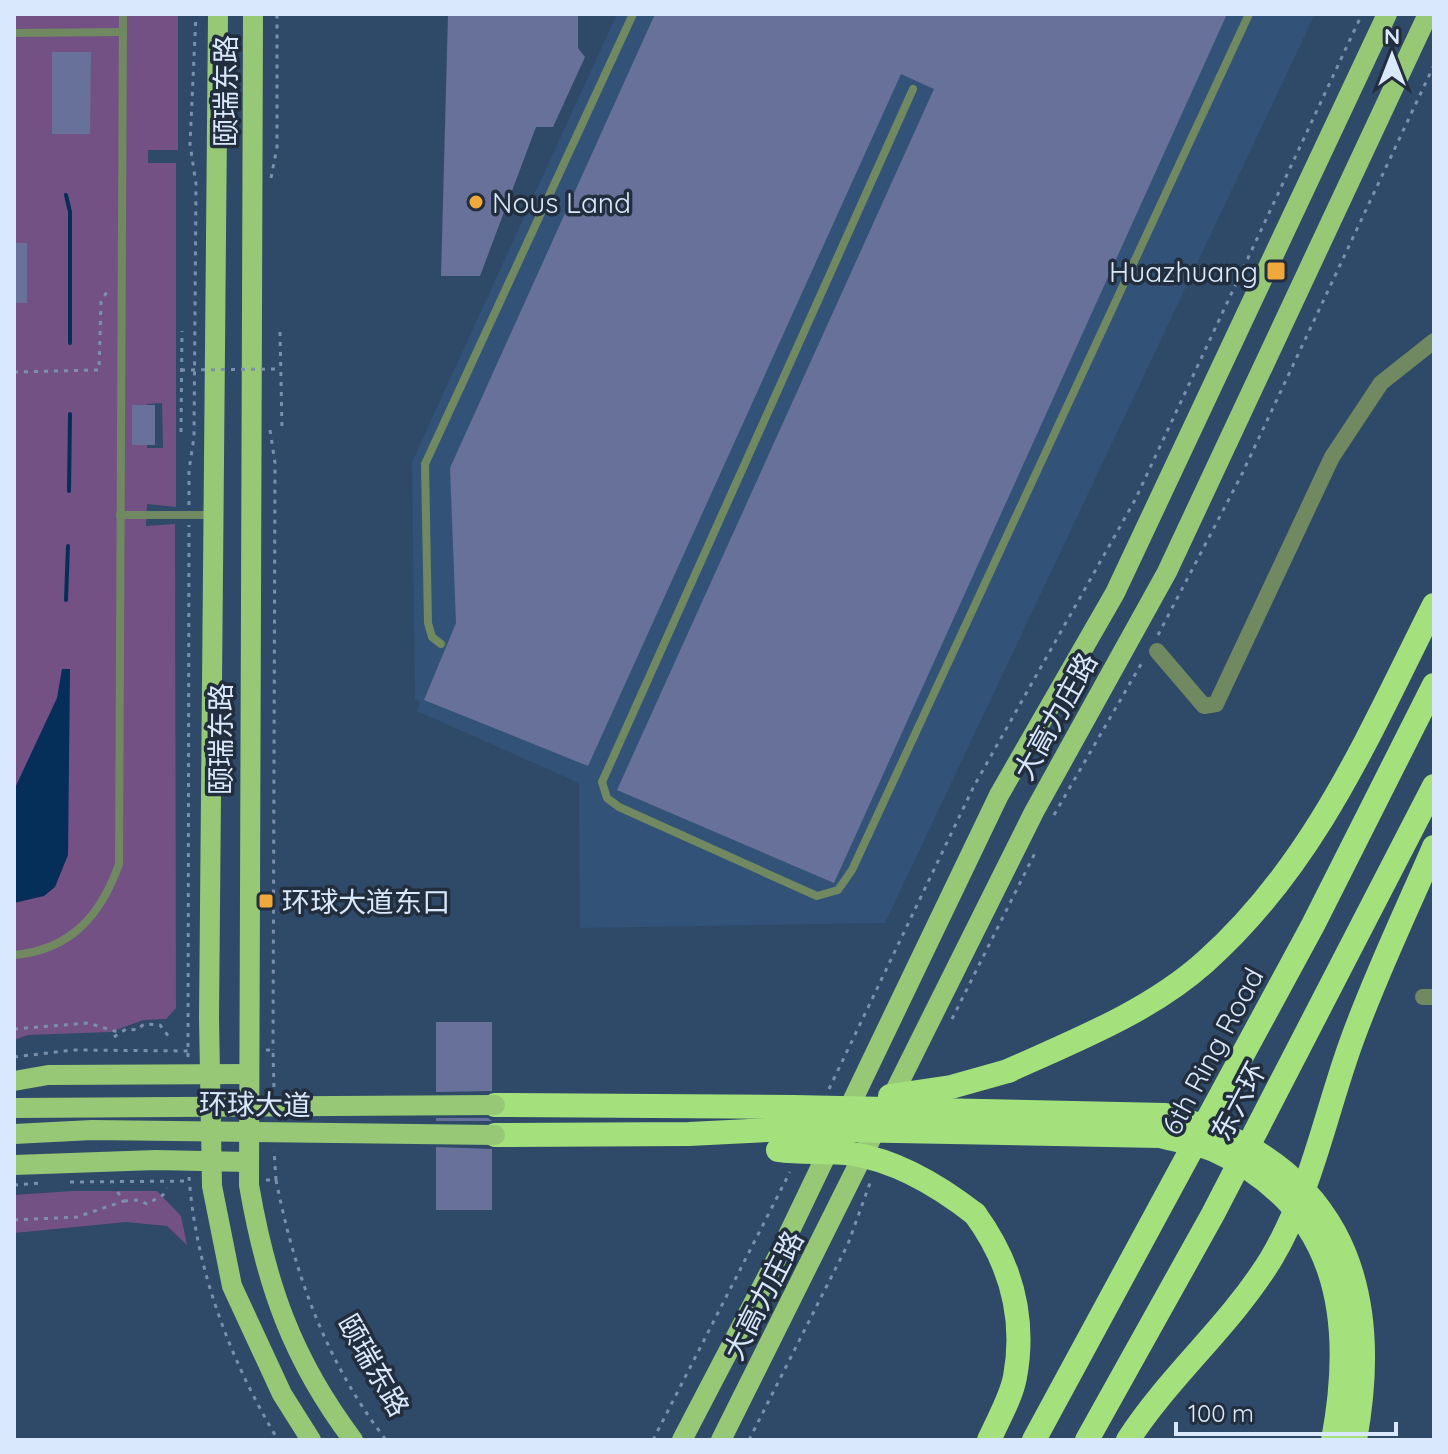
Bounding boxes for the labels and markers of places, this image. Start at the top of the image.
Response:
place label: Nous Land [492,185,631,220]
marker: Nous Land [467,193,485,211]
place label: Huazhuang [1109,254,1258,289]
marker: Huazhuang [1265,260,1287,282]
place label: 环球大道东口 [282,884,450,919]
marker: 环球大道东口 [257,892,275,910]

